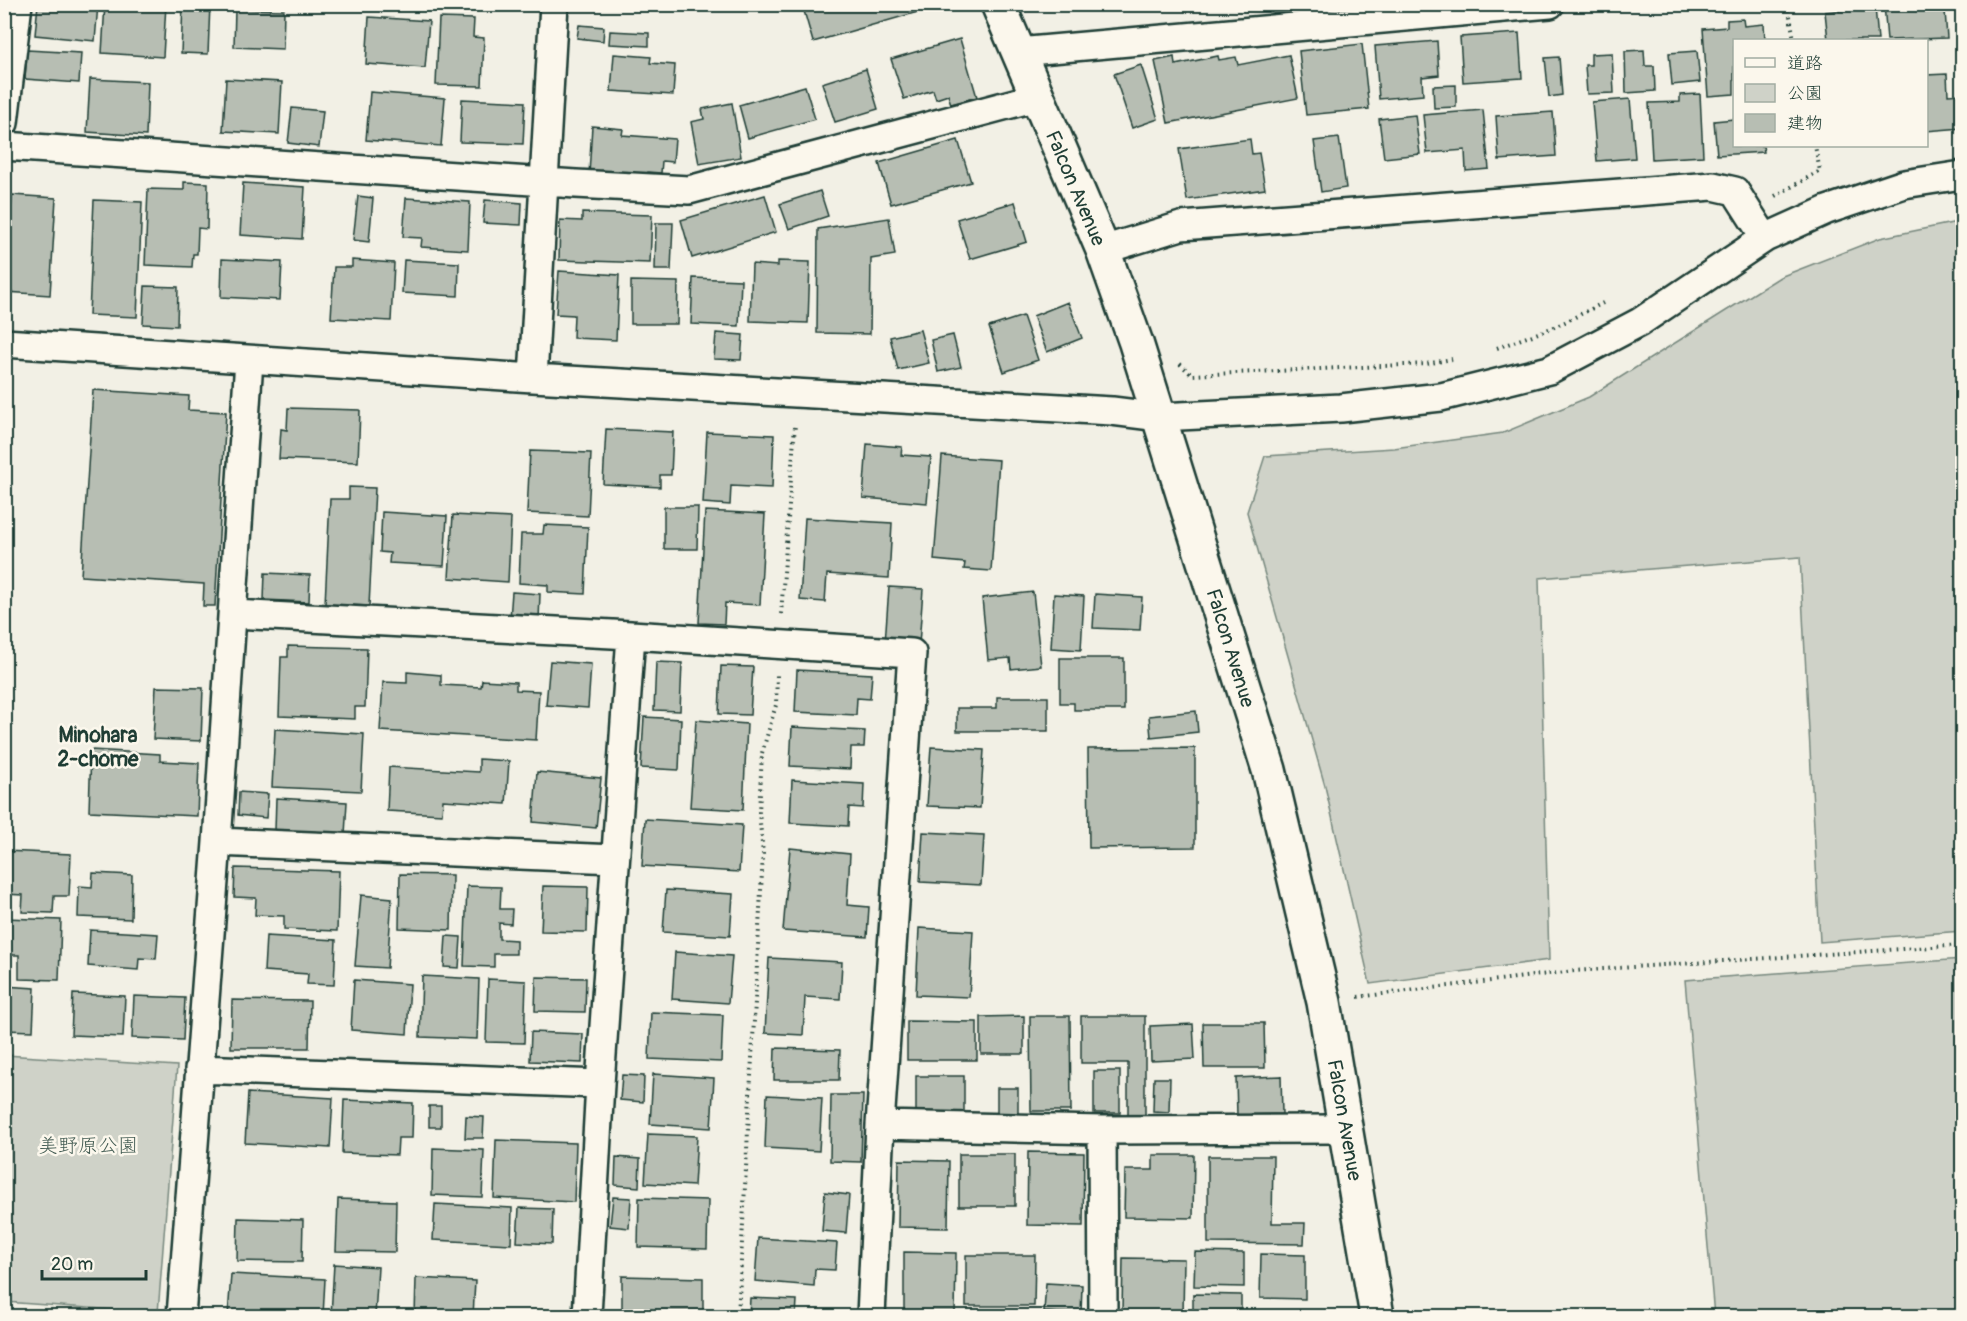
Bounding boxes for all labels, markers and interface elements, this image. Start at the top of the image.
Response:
legend [1733,39,1928,147]
text: 道路 [1787,52,1823,75]
text: 公園 [1787,82,1823,105]
text: 建物 [1787,112,1823,135]
street label: Falcon Avenue [1040,127,1111,250]
street label: Falcon Avenue [1201,586,1260,711]
district label: Minohara 2-chome [58,722,139,773]
street label: Falcon Avenue [1322,1057,1367,1183]
park label: 美野原公園 [38,1133,138,1158]
scale bar [42,1243,146,1281]
text: 20 m [51,1253,93,1276]

